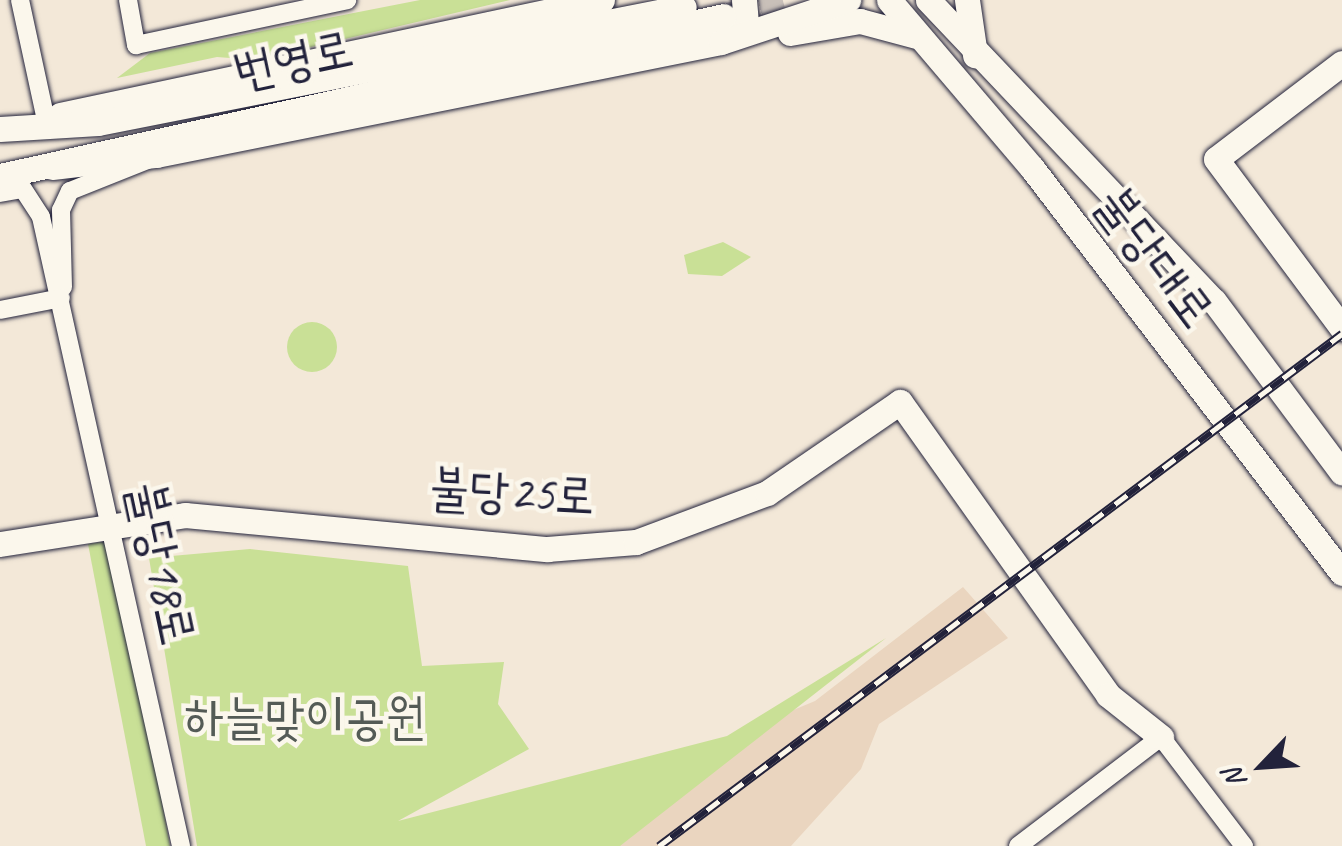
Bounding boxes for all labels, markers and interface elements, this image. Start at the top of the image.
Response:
street label: 번영로 [228,18,358,102]
street label: 불당대로 [1083,175,1227,339]
street label: 불당25로 [428,458,596,526]
street label: 불당18로 [115,476,209,650]
park label: 하늘맞이공원 [184,687,426,747]
north arrow [1212,716,1312,816]
text: N [1215,764,1254,794]

